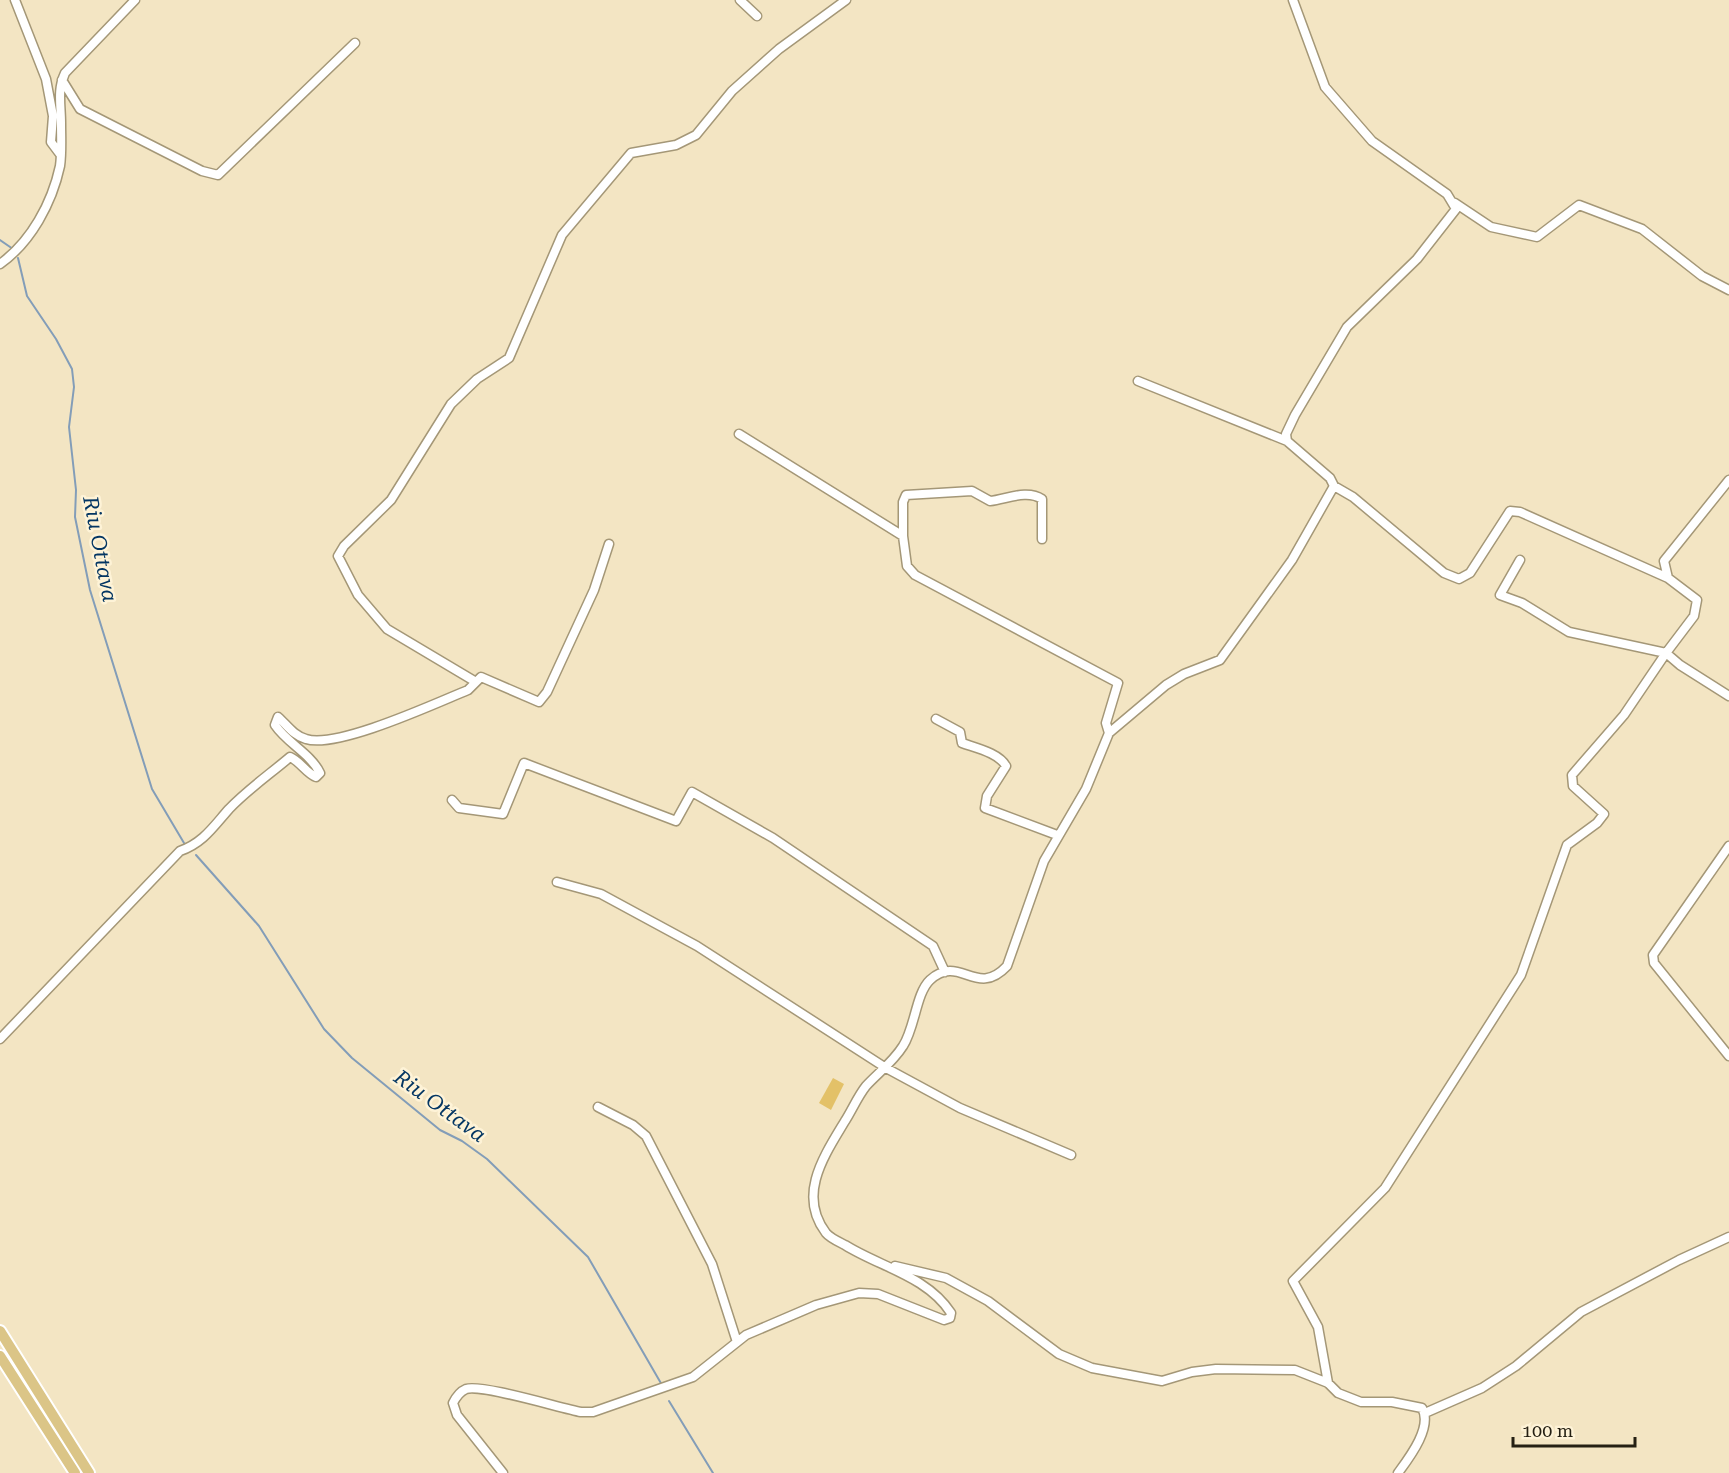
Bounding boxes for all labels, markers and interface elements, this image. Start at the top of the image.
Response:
water label: Riu Ottava [78,493,122,604]
water label: Riu Ottava [389,1064,490,1147]
scale bar [1513,1410,1634,1448]
text: 100 m [1522,1420,1573,1441]

